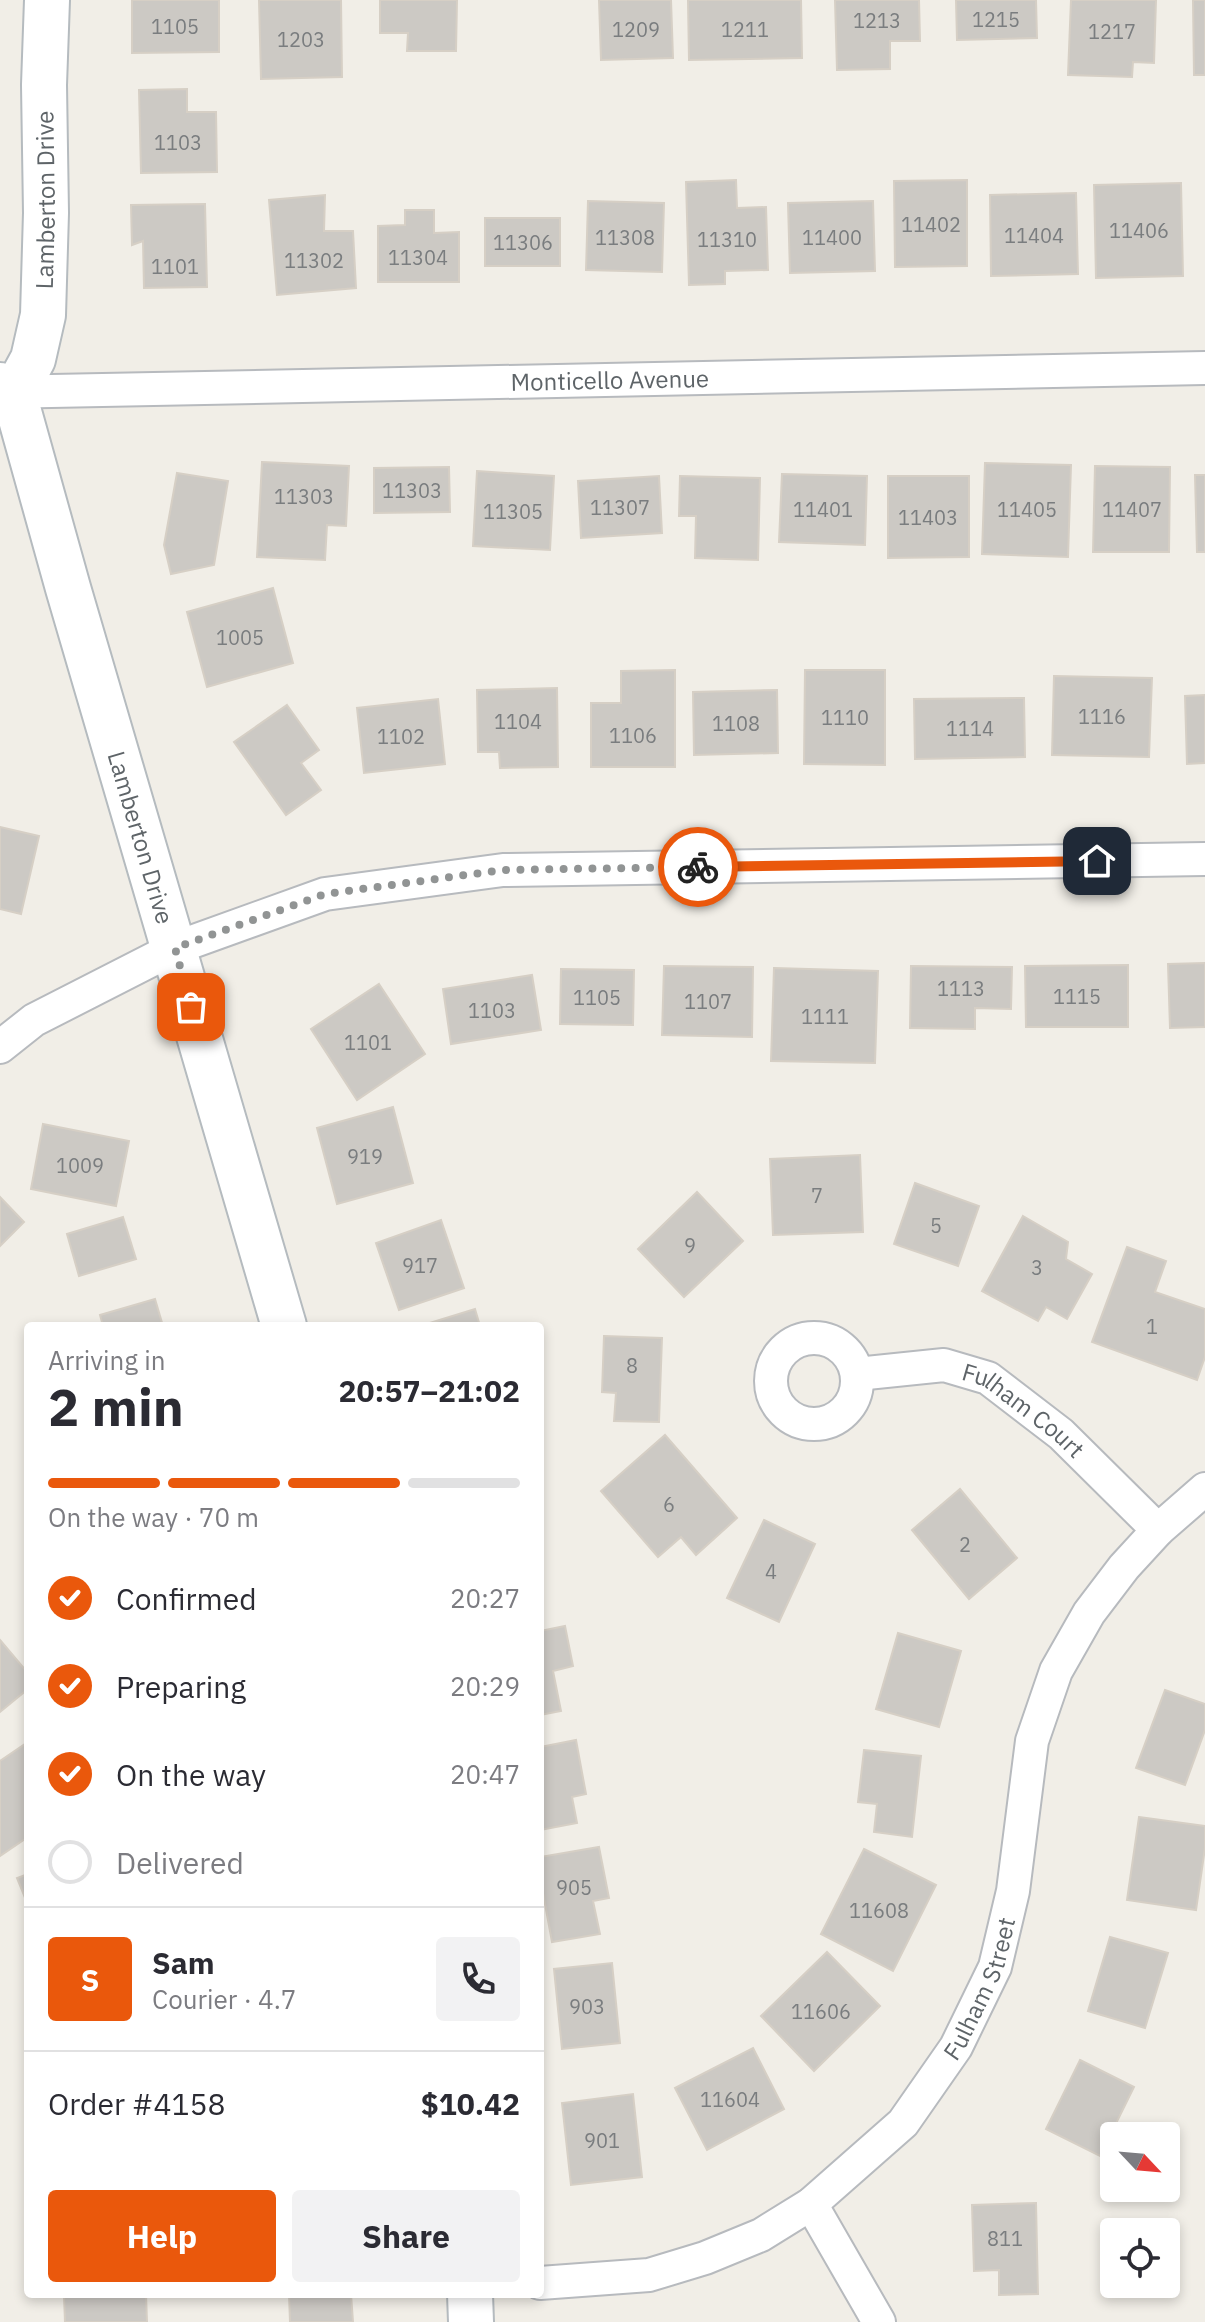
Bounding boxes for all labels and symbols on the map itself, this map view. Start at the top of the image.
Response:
house number: 1215 [972,6,1020,33]
house number: 1213 [853,7,901,34]
house number: 1105 [151,13,199,40]
house number: 1209 [612,16,660,43]
house number: 1211 [721,16,769,43]
house number: 1217 [1088,18,1136,45]
house number: 1203 [277,26,325,53]
street label: Lamberton Drive [28,110,62,290]
house number: 1103 [154,129,202,156]
house number: 11402 [901,211,961,238]
house number: 11406 [1109,217,1169,244]
house number: 11404 [1004,222,1064,249]
house number: 11308 [595,224,655,251]
house number: 11400 [802,224,862,251]
house number: 11310 [697,226,757,253]
house number: 11306 [493,229,553,256]
house number: 11304 [388,244,448,271]
house number: 11302 [284,247,344,274]
house number: 1101 [151,253,199,280]
street label: Monticello Avenue [510,362,709,398]
house number: 11303 [382,477,442,504]
house number: 11303 [274,483,334,510]
house number: 11307 [590,494,650,521]
house number: 11401 [793,496,853,523]
house number: 11405 [997,496,1057,523]
house number: 11407 [1102,496,1162,523]
house number: 11305 [483,498,543,525]
house number: 11403 [898,504,958,531]
house number: 1005 [216,624,264,651]
house number: 1116 [1078,703,1126,730]
house number: 1110 [821,704,869,731]
house number: 1104 [494,708,542,735]
house number: 1108 [712,710,760,737]
house number: 1114 [946,715,994,742]
house number: 1106 [609,722,657,749]
house number: 1102 [377,723,425,750]
street label: Lamberton Drive [101,747,181,928]
courier [658,827,738,907]
pin [1063,827,1131,895]
pin [157,973,225,1041]
house number: 1113 [937,975,985,1002]
house number: 1115 [1053,983,1101,1010]
house number: 1105 [573,984,621,1011]
house number: 1107 [684,988,732,1015]
house number: 1103 [468,997,516,1024]
house number: 1111 [801,1003,849,1030]
house number: 1101 [344,1029,392,1056]
house number: 919 [347,1143,383,1170]
house number: 1009 [56,1152,104,1179]
house number: 7 [811,1182,823,1209]
house number: 5 [930,1212,942,1239]
house number: 9 [684,1232,696,1259]
house number: 917 [402,1252,438,1279]
house number: 3 [1031,1254,1043,1281]
house number: 1 [1146,1313,1158,1340]
house number: 8 [626,1352,638,1379]
street label: Fulham Court [958,1355,1092,1465]
house number: 6 [663,1491,675,1518]
house number: 2 [959,1531,971,1558]
house number: 4 [765,1558,777,1585]
house number: 905 [556,1874,592,1901]
house number: 11608 [849,1897,909,1924]
street label: Fulham Street [936,1914,1022,2066]
house number: 903 [569,1993,605,2020]
house number: 11606 [791,1998,851,2025]
house number: 11604 [700,2086,760,2113]
north arrow [1100,2122,1180,2202]
house number: 901 [584,2127,620,2154]
house number: 811 [987,2225,1023,2252]

